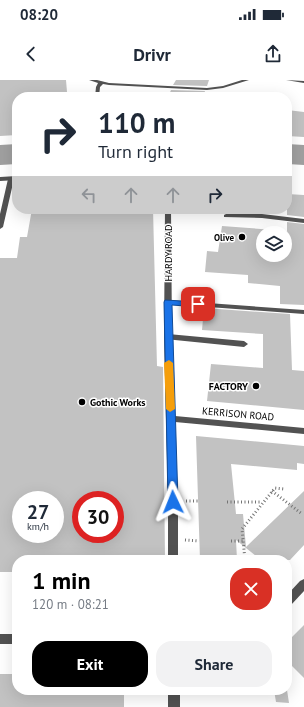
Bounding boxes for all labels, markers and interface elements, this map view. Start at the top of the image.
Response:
text: 08:20 [20,5,58,24]
icon: back [20,43,42,65]
text: Drivr [133,43,171,66]
icon: share [262,43,284,65]
text: 110 m [98,104,175,141]
icon: right [32,108,84,160]
text: Turn right [98,140,173,163]
icon: left [78,184,100,206]
icon: ahead [120,184,142,206]
icon: ahead [162,184,184,206]
icon: right [204,184,226,206]
street label: HARDY ROAD [162,224,175,282]
map controls [256,226,292,262]
button: layers [256,226,292,262]
place label: Olive [214,232,234,243]
marker: Olive [237,232,247,242]
pin [181,287,215,321]
icon: arrive [187,293,209,315]
place label: FACTORY [209,380,248,393]
marker: FACTORY [251,381,261,391]
place label: Gothic Works [90,396,146,409]
marker: Gothic Works [77,397,87,407]
street label: KERRISON ROAD [201,404,275,424]
position arrow [152,481,194,523]
speed limit sign: 30 [72,491,124,543]
text: 27 [27,499,49,525]
text: km/h [27,520,49,533]
text: 1 min [32,565,91,596]
button: close [230,568,272,610]
text: 120 m · 08:21 [32,596,109,613]
button: Exit [32,641,148,687]
button: Share [156,641,272,687]

